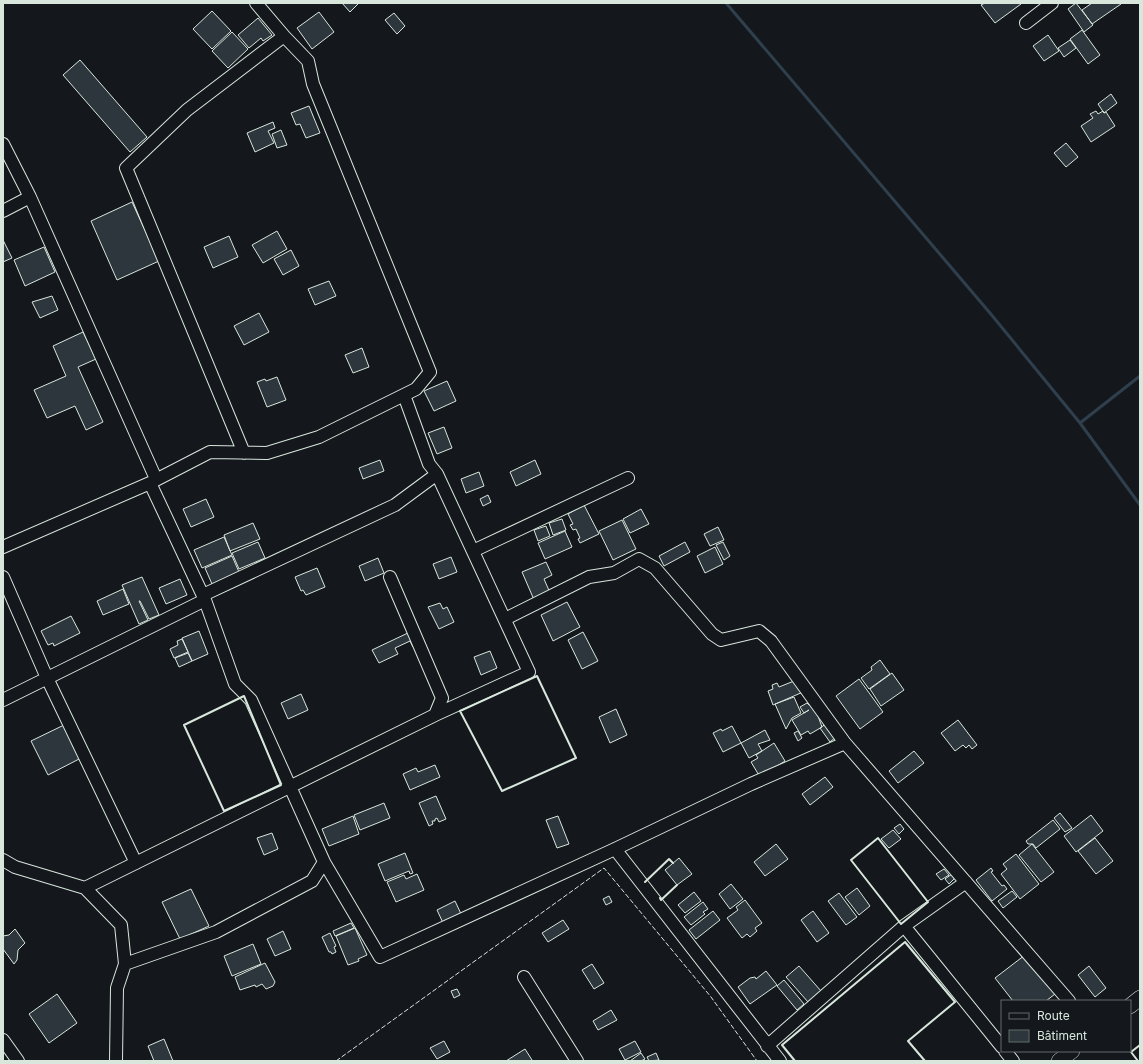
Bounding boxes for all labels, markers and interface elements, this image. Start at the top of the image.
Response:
legend [1001,1000,1131,1052]
text: Route [1037,1008,1070,1023]
text: Bâtiment [1037,1028,1087,1043]

